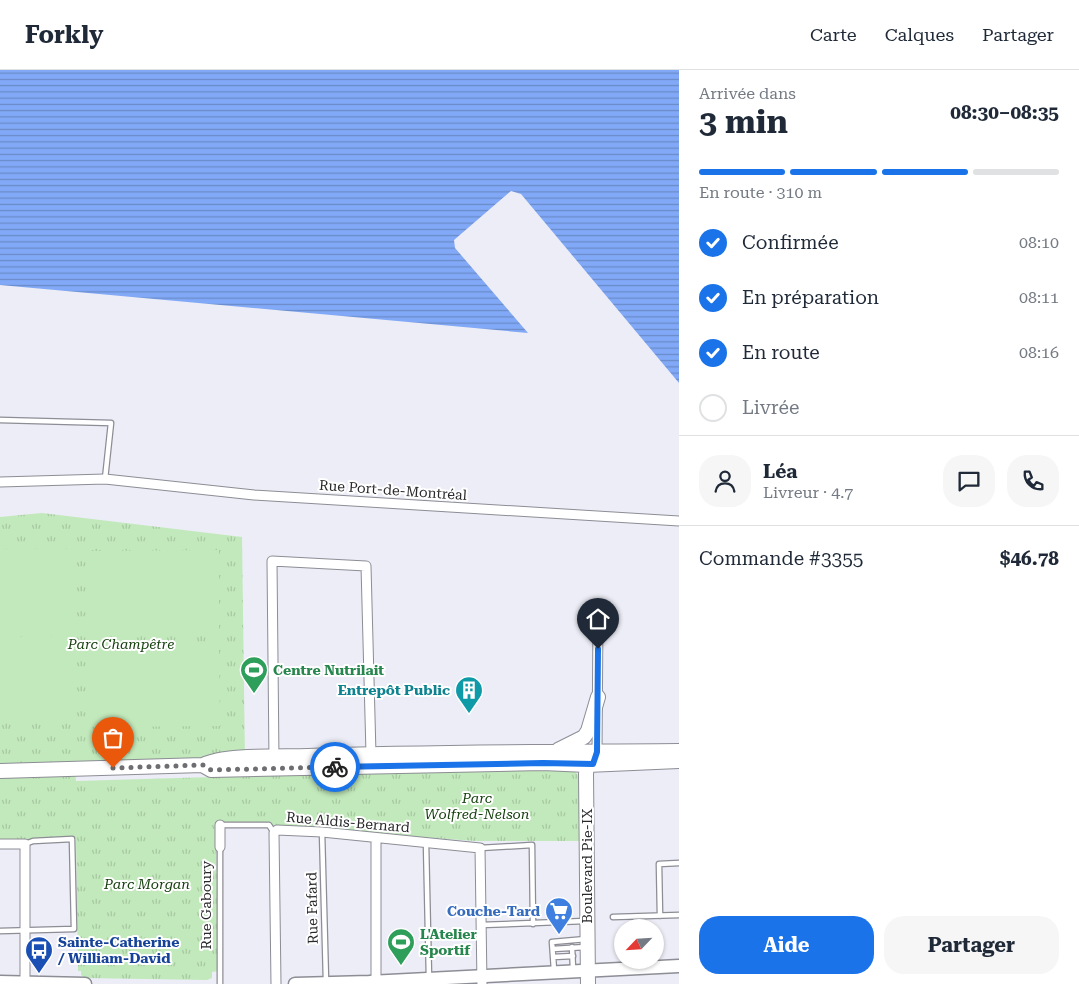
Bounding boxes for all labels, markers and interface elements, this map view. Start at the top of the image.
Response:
text: Forkly [25,21,104,49]
text: Carte [810,24,857,45]
text: Calques [885,24,954,45]
text: Partager [982,24,1054,45]
text: Arrivée dans [699,84,796,103]
text: 08:30–08:35 [950,101,1059,124]
text: 3 min [699,103,788,141]
text: En route · 310 m [699,183,822,202]
icon: check [699,229,727,257]
text: Confirmée [742,231,839,254]
text: 08:10 [1019,233,1059,252]
icon: check [699,284,727,312]
text: En préparation [742,286,879,309]
text: 08:11 [1019,288,1059,307]
icon: check [699,339,727,367]
text: En route [742,341,820,364]
text: 08:16 [1019,343,1059,362]
text: Livrée [742,396,799,419]
button: person [699,455,751,507]
button: chat [943,455,995,507]
button: phone [1007,455,1059,507]
text: Léa [763,460,798,483]
street label: Rue Port-de-Montréal [319,477,468,503]
text: Livreur · 4.7 [763,483,853,502]
text: Commande #3355 [699,547,864,570]
text: $46.78 [1000,547,1059,570]
pin [577,598,619,649]
icon: home [584,605,612,633]
park label: Parc Champêtre [67,636,174,652]
sports icon: Centre Nutrilait [239,655,269,694]
place label: Centre Nutrilait [273,662,384,678]
building icon: Entrepôt Public [454,675,484,714]
place label: Entrepôt Public [338,682,450,698]
pin [92,717,134,768]
icon: bag [99,724,127,752]
courier [310,742,360,792]
icon: bike [321,753,349,781]
park label: Parc Wolfred-Nelson [425,790,530,822]
street label: Boulevard Pie-IX [579,808,595,924]
street label: Rue Aldis-Bernard [285,809,411,835]
street label: Rue Gaboury [198,860,214,949]
street label: Rue Fafard [303,872,321,944]
park label: Parc Morgan [103,876,190,892]
supermarket icon: Couche-Tard [544,896,574,935]
place label: Couche-Tard [447,903,541,919]
button: Aide [699,916,874,974]
button: Partager [884,916,1059,974]
north arrow [614,919,664,969]
map controls [614,919,664,969]
place label: L'Atelier Sportif [420,926,478,958]
sports icon: L'Atelier Sportif [386,927,416,966]
place label: Sainte-Catherine / William-David [57,934,179,966]
bus stop icon: Sainte-Catherine / William-David [24,935,54,974]

